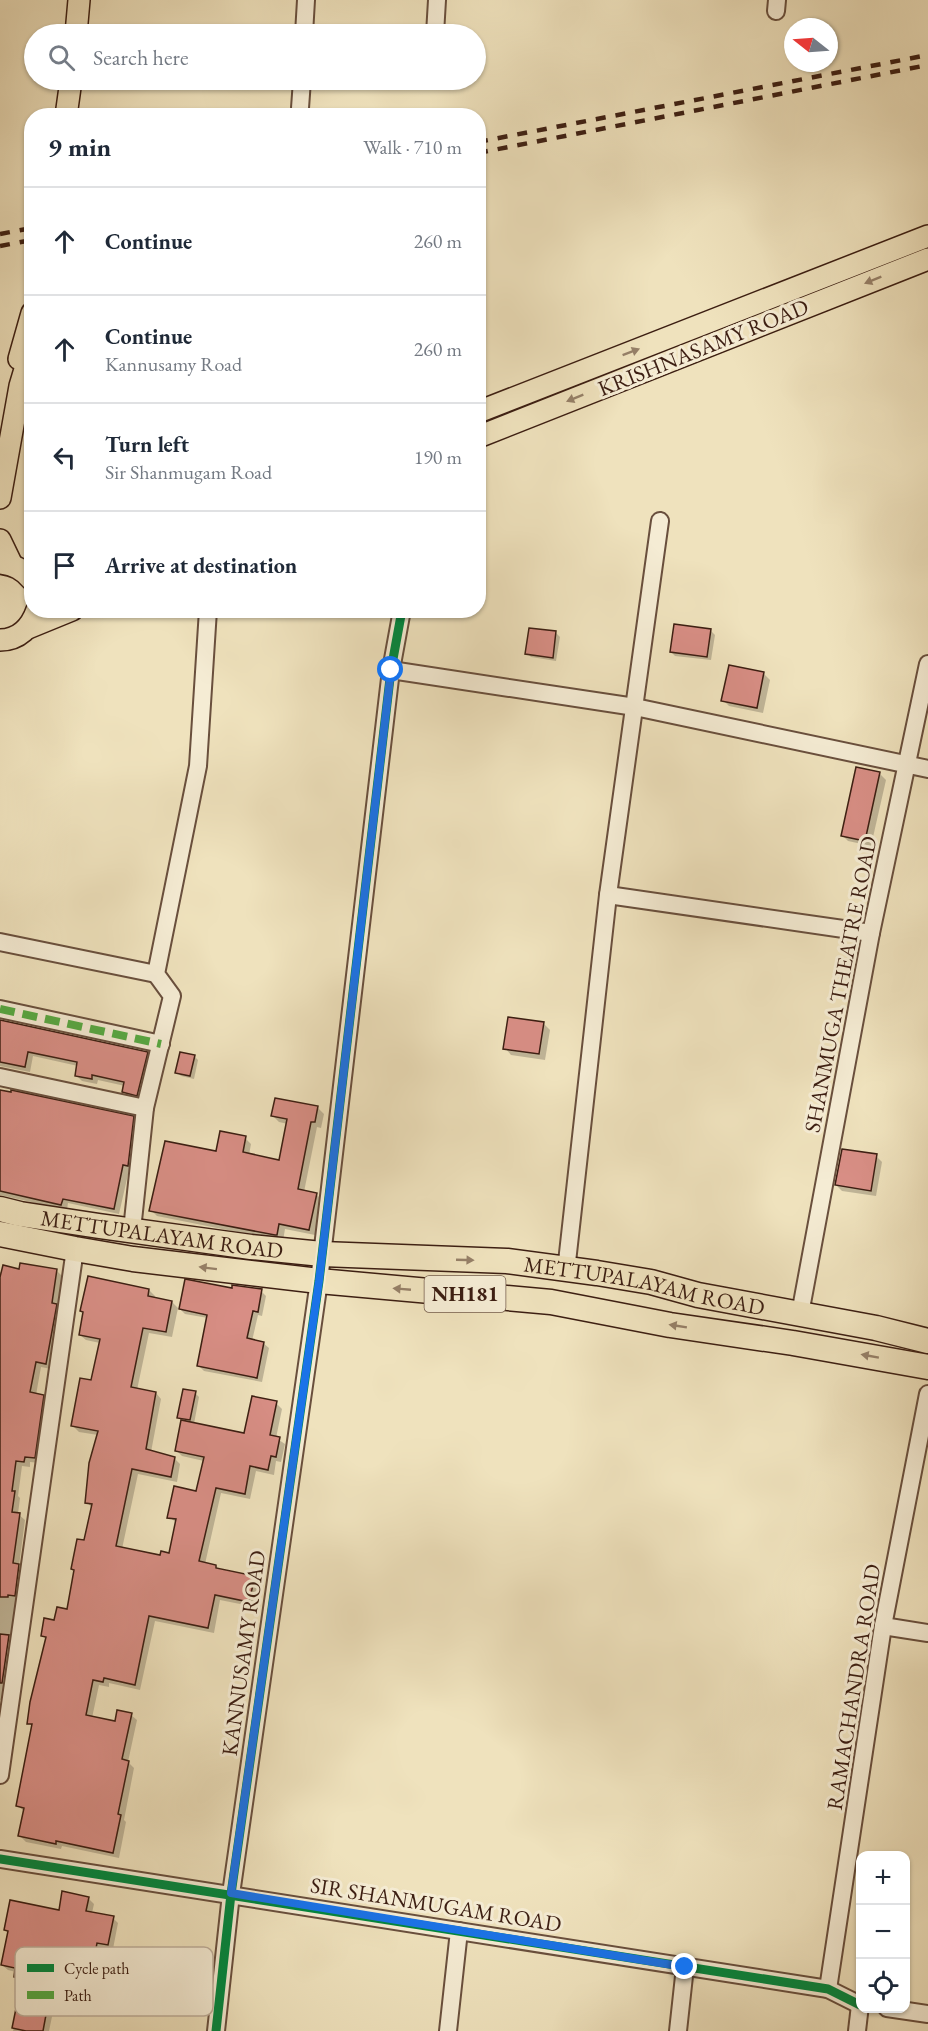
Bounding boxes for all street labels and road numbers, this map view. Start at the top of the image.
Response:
street label: KRISHNASAMY ROAD [594,292,813,403]
street label: SHANMUGA THEATRE ROAD [798,833,883,1135]
street label: METTUPALAYAM ROAD [39,1203,285,1265]
street label: METTUPALAYAM ROAD [522,1249,767,1322]
road number: NH181 [424,1276,506,1312]
street label: KANNUSAMY ROAD [215,1548,272,1758]
street label: RAMACHANDRA ROAD [820,1562,887,1812]
street label: SIR SHANMUGAM ROAD [308,1870,563,1939]

